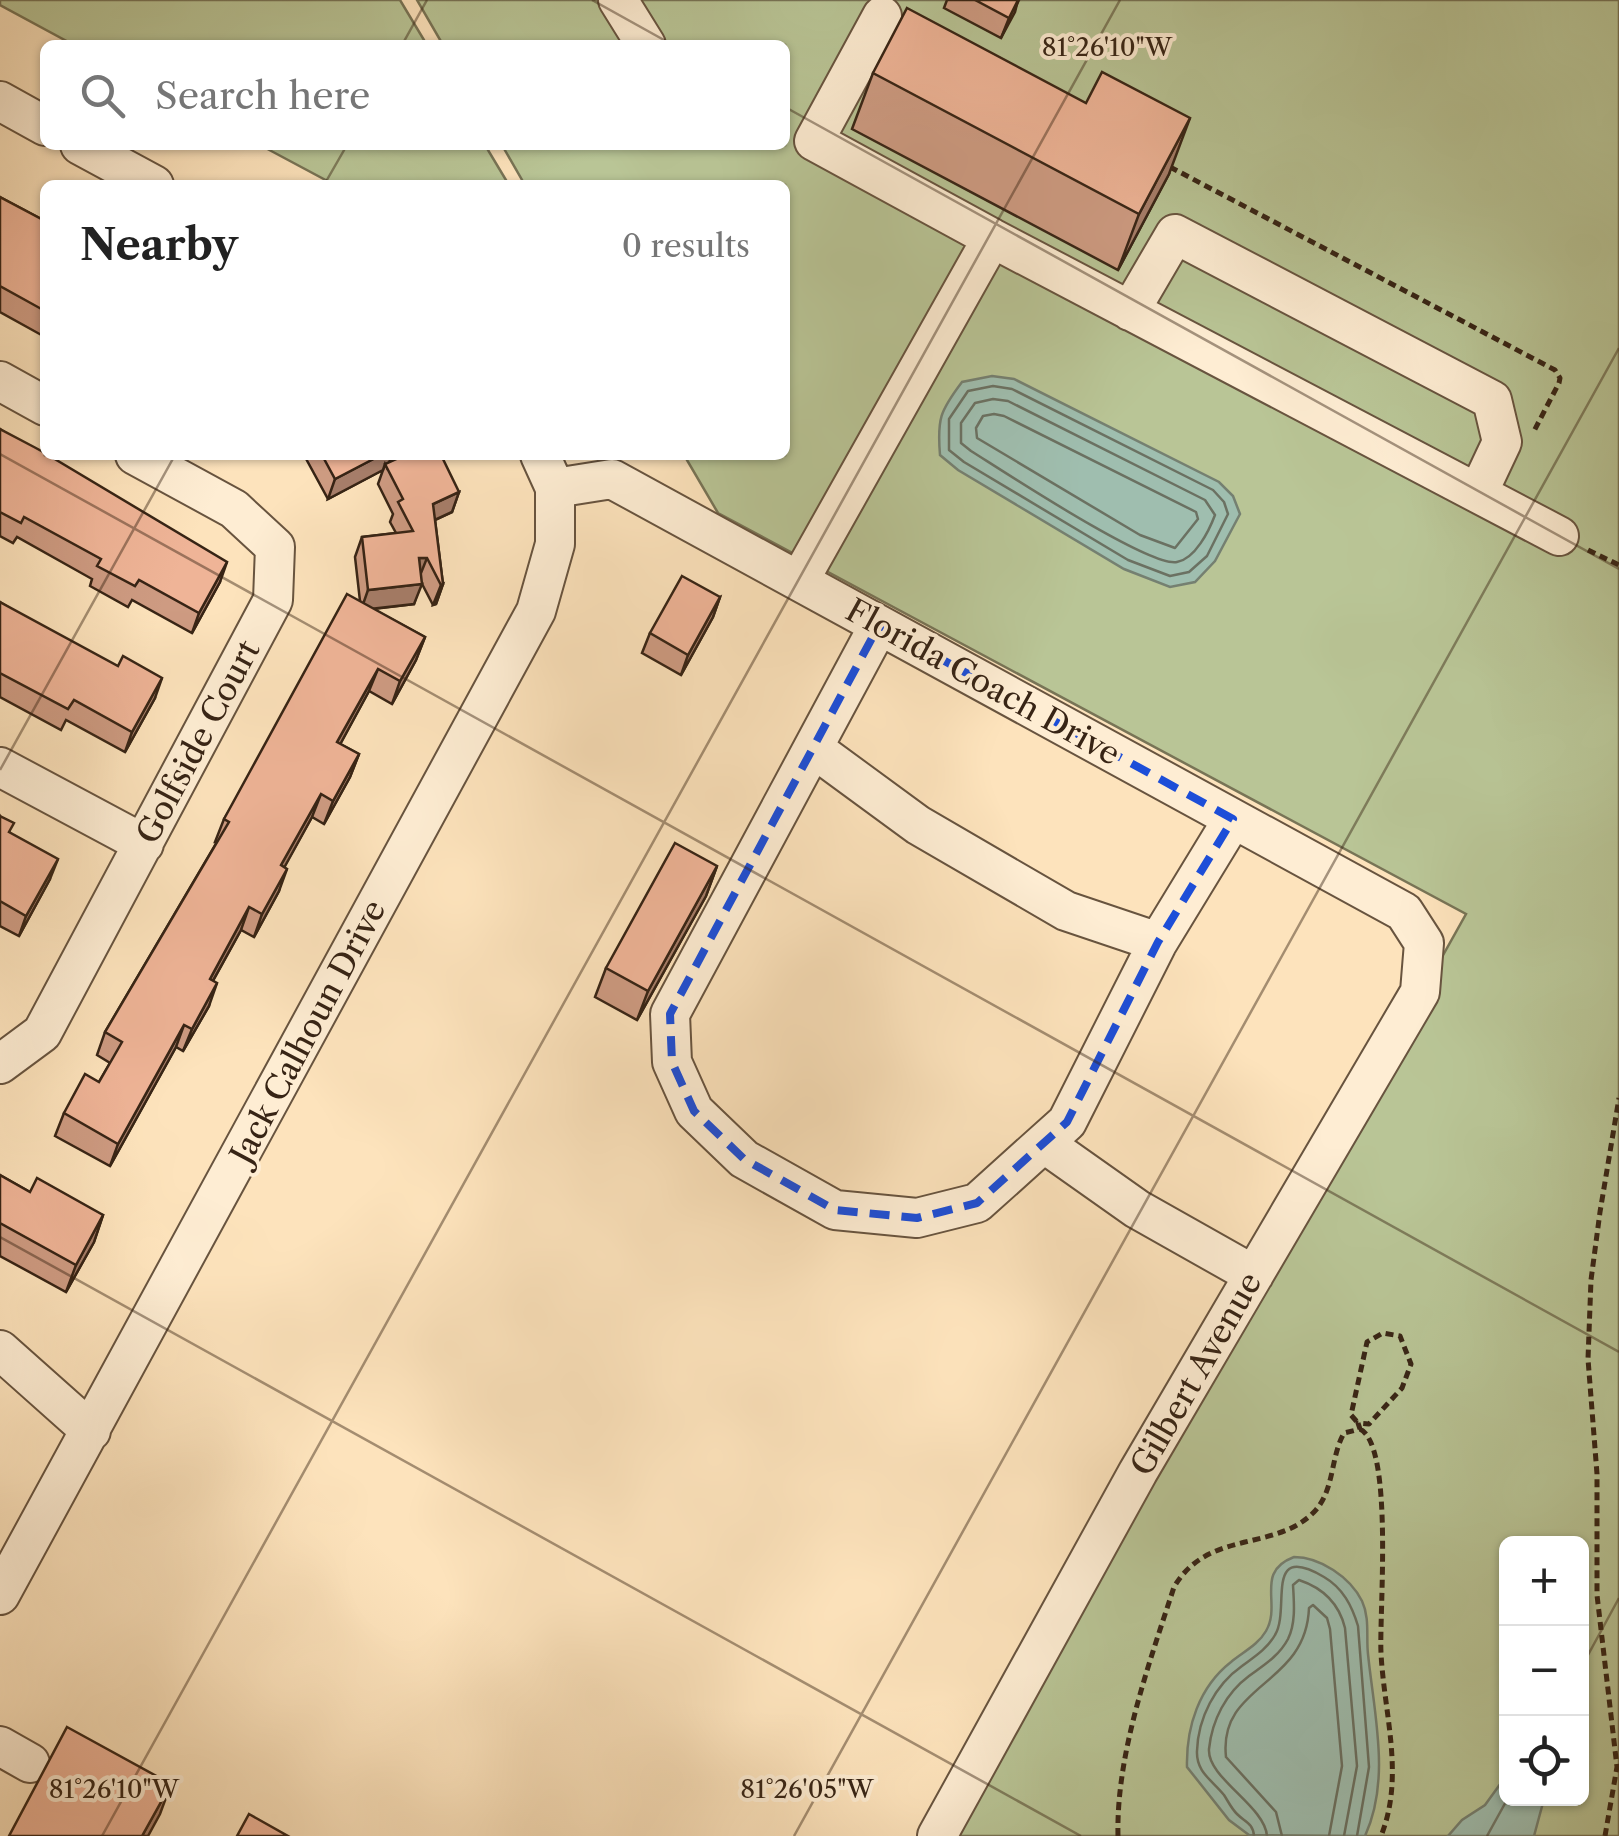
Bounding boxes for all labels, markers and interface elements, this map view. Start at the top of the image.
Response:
text: 81°26'10"W [1042,32,1173,63]
search box [40,40,790,150]
icon: search [75,68,130,123]
text: Search here [155,72,370,119]
text: Nearby [80,219,238,271]
text: 0 results [622,226,750,265]
street label: Florida Coach Drive [839,590,1127,773]
street label: Golfside Court [128,633,268,850]
street label: Jack Calhoun Drive [219,893,394,1175]
street label: Gilbert Avenue [1122,1265,1269,1482]
map controls [1499,1536,1589,1806]
button: + [1499,1536,1589,1626]
button: − [1499,1626,1589,1716]
button: locate [1499,1716,1589,1806]
text: 81°26'10"W [49,1774,180,1805]
text: 81°26'05"W [740,1774,874,1805]

